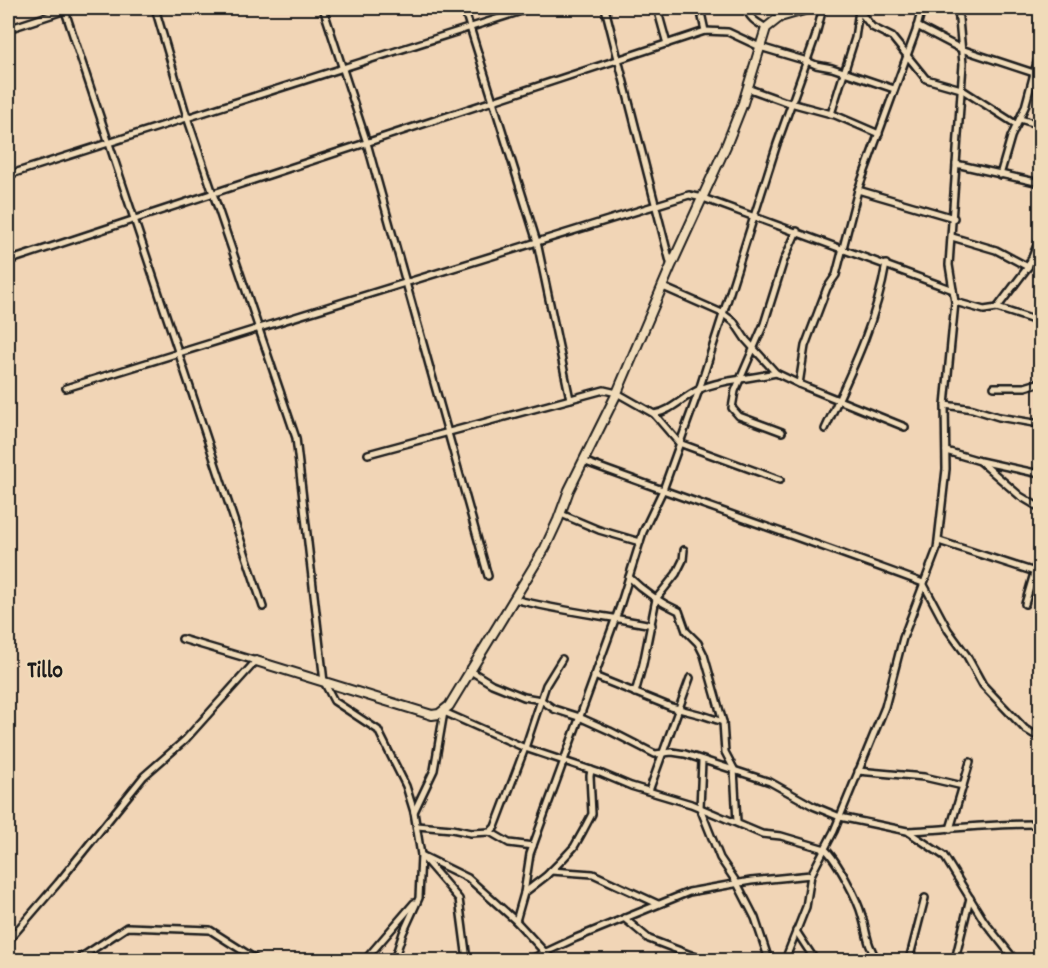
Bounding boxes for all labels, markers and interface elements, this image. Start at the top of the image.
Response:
district label: Tillo [27,655,63,689]

